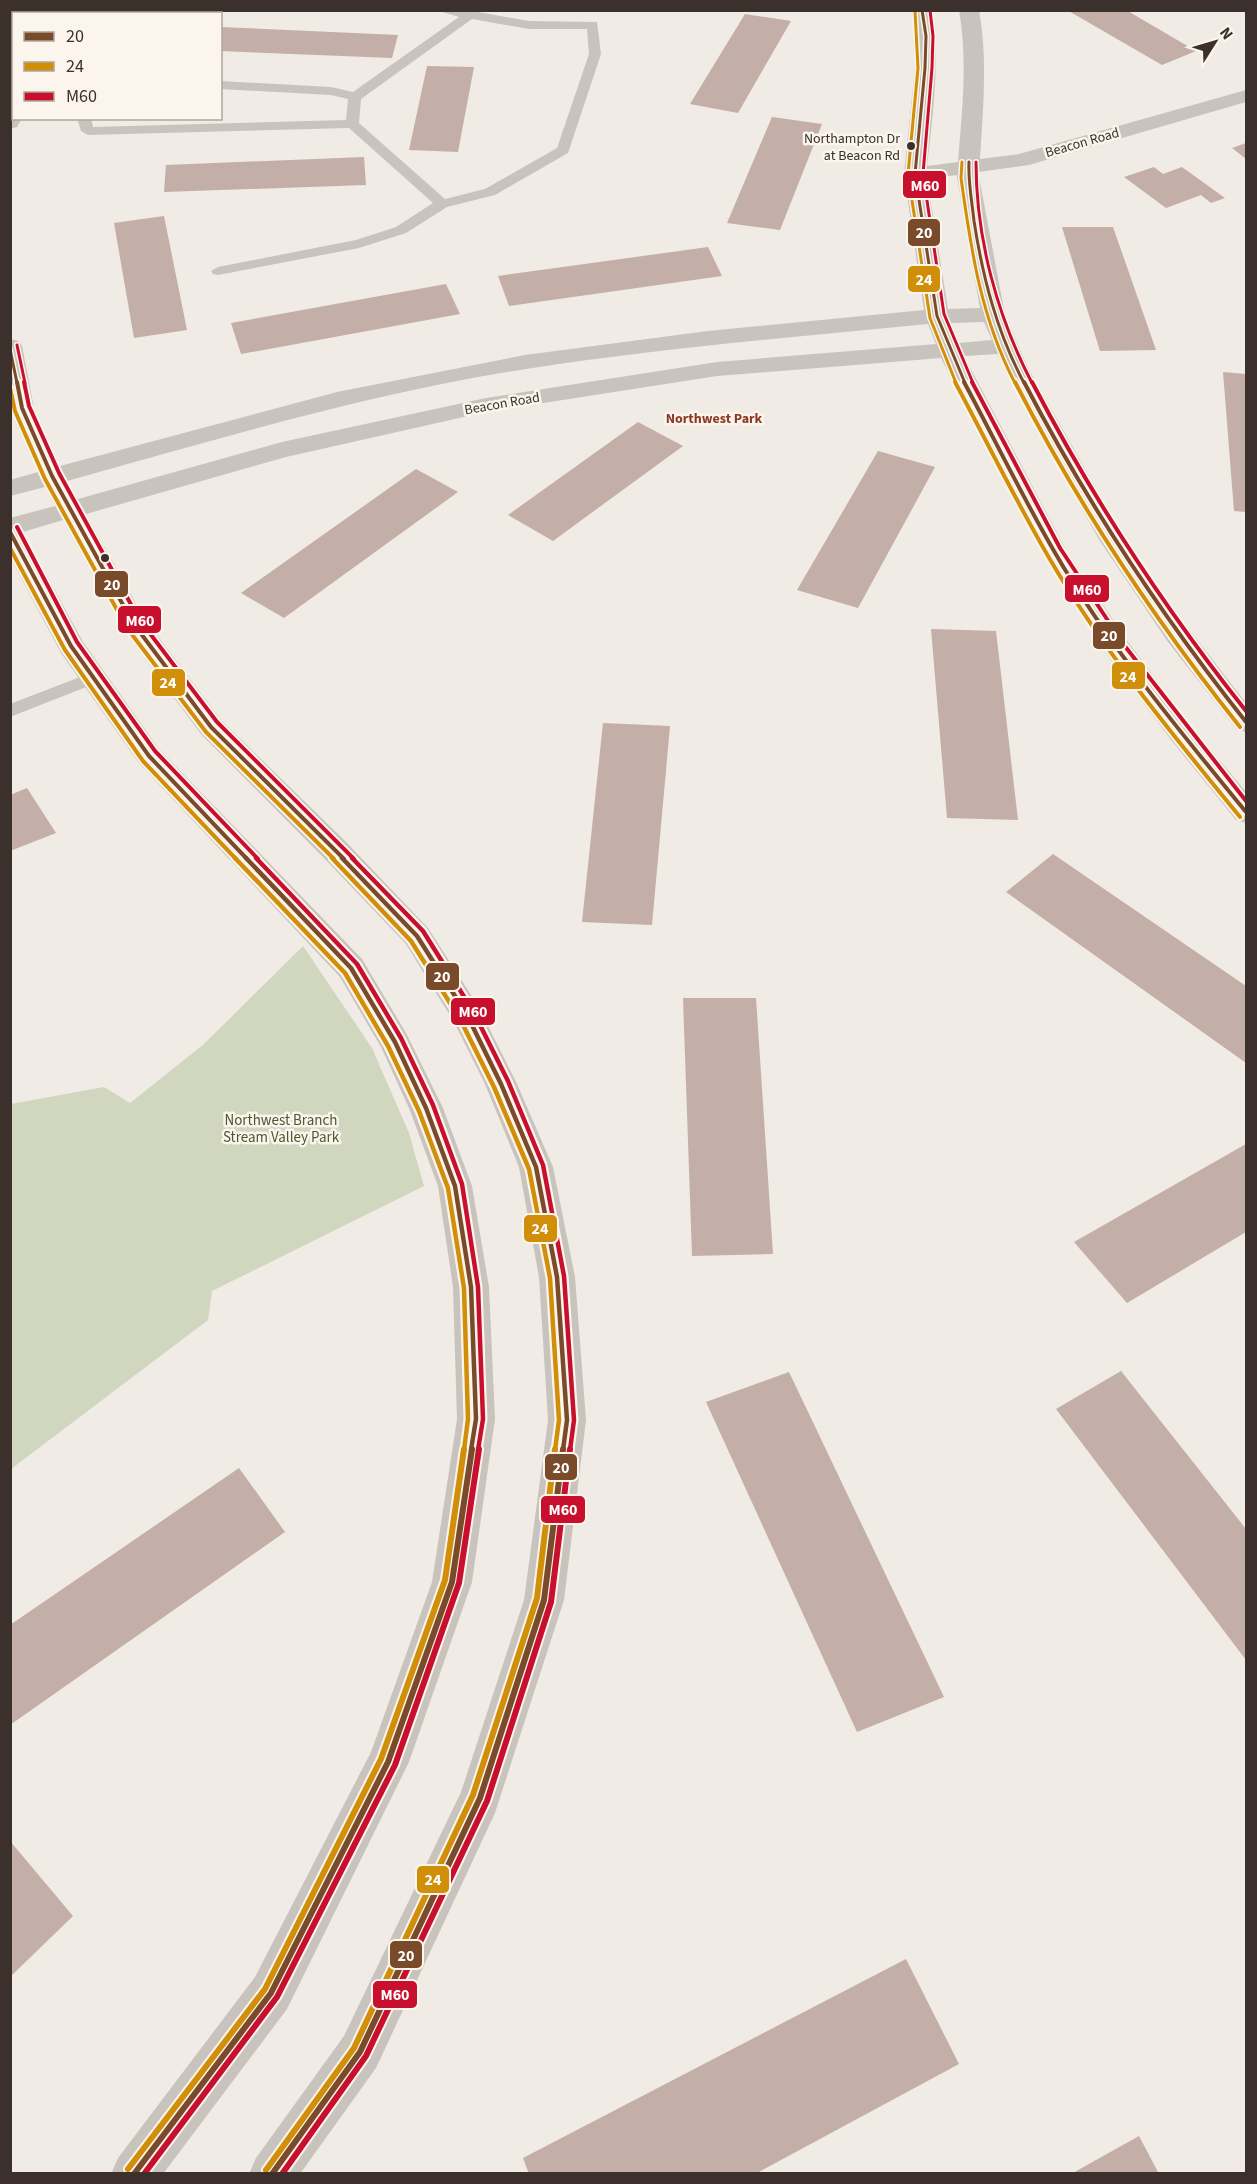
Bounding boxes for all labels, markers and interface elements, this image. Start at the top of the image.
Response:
legend [12,12,222,120]
north arrow [1185,12,1245,72]
text: N [1214,23,1238,44]
text: 20 [66,24,84,49]
text: 24 [66,54,84,79]
text: M60 [66,84,97,109]
street label: Beacon Road [1043,123,1122,163]
place label: Northampton Dr at Beacon Rd [804,129,900,166]
marker: Northampton Dr at Beacon Rd [905,140,917,152]
line badge: M60 [902,170,947,199]
text: M60 [910,175,940,197]
line badge: 20 [907,218,941,247]
text: 20 [916,222,932,244]
line badge: 24 [907,265,941,293]
text: 24 [916,269,933,291]
street label: Beacon Road [463,388,541,420]
district label: Northwest Park [666,409,763,429]
unlabelled marker [99,552,111,564]
line badge: 20 [94,570,129,598]
text: 20 [104,574,120,596]
line badge: M60 [1064,574,1110,603]
text: M60 [1072,579,1102,601]
line badge: M60 [117,605,162,634]
text: M60 [125,610,155,632]
line badge: 20 [1092,621,1126,650]
text: 20 [1101,625,1117,647]
line badge: 24 [1111,661,1146,690]
text: 24 [1120,666,1137,688]
line badge: 24 [151,668,186,697]
text: 24 [160,672,177,694]
line badge: 20 [425,962,460,991]
text: 20 [434,966,450,988]
line badge: M60 [450,997,496,1026]
text: M60 [458,1001,488,1023]
park label: Northwest Branch Stream Valley Park [223,1110,340,1148]
line badge: 24 [523,1214,558,1243]
text: 24 [532,1218,549,1240]
line badge: 20 [544,1453,578,1481]
text: 20 [553,1457,569,1479]
line badge: M60 [540,1495,586,1524]
text: M60 [548,1499,578,1521]
line badge: 24 [416,1865,450,1894]
text: 24 [425,1869,442,1891]
line badge: 20 [389,1940,423,1969]
text: 20 [398,1945,414,1967]
line badge: M60 [372,1980,418,2009]
text: M60 [380,1984,410,2006]

